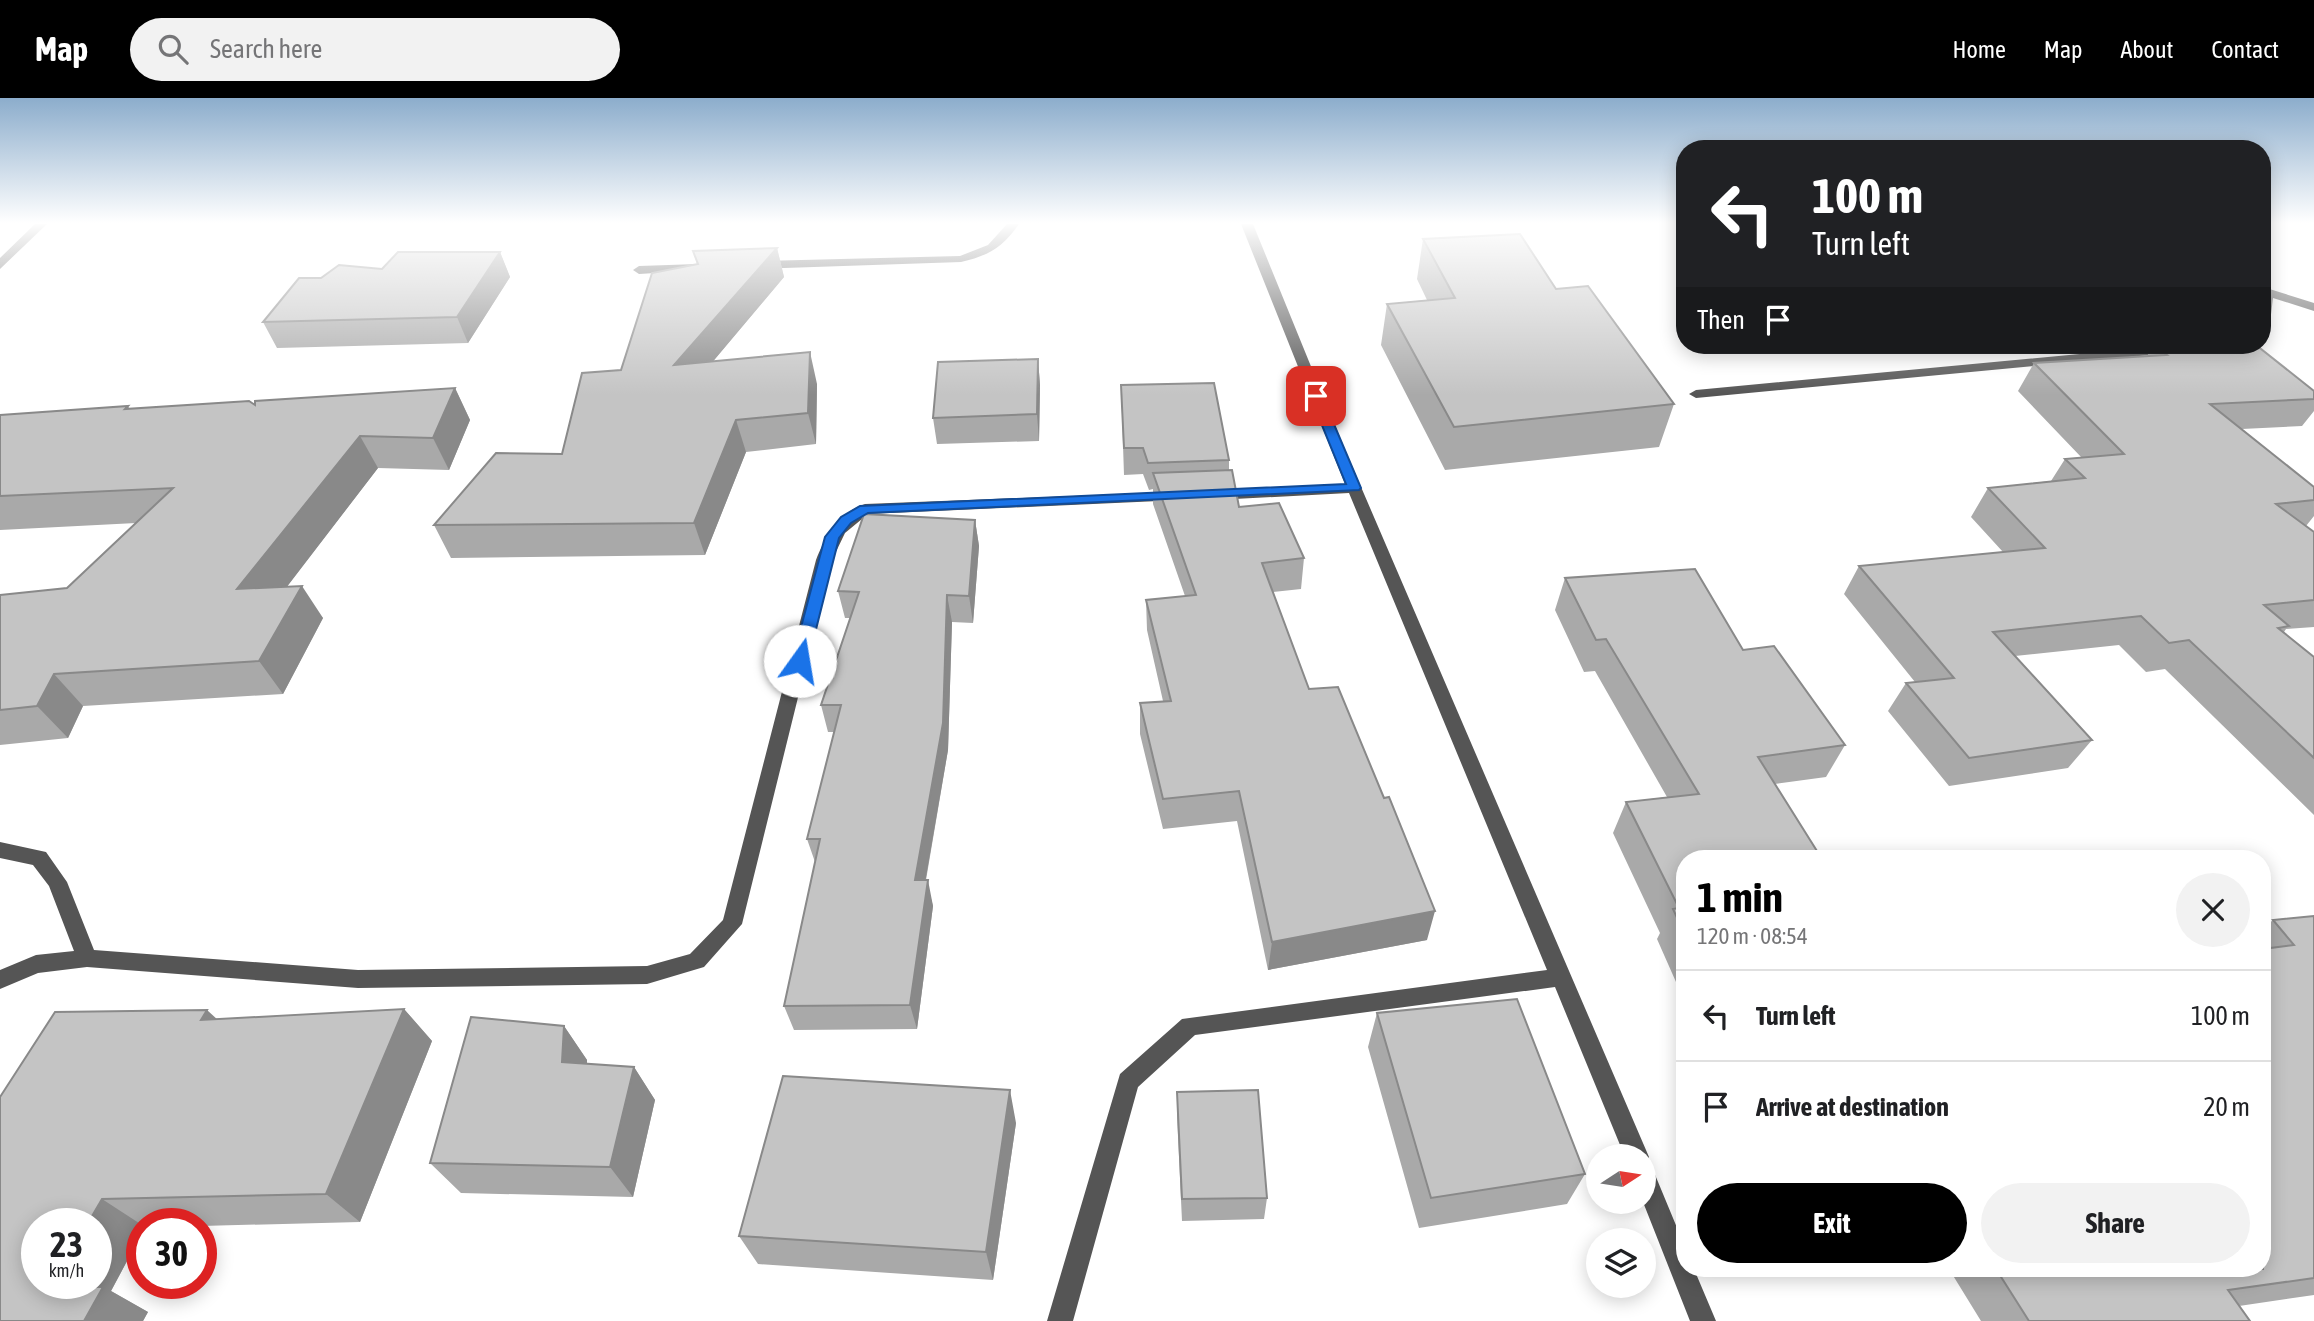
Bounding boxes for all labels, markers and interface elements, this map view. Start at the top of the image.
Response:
search box [130,18,620,81]
text: Map [35,30,88,68]
icon: search [154,30,192,68]
text: Search here [210,34,322,64]
text: Home [1952,36,2006,63]
text: Map [2044,36,2082,63]
text: About [2120,36,2173,63]
text: Contact [2211,36,2279,63]
text: 100 m [1812,167,1923,223]
icon: left [1697,168,1788,259]
text: Turn left [1812,225,1910,262]
icon: arrive [1759,301,1797,339]
text: Then [1697,305,1745,335]
pin [1286,366,1346,426]
icon: arrive [1297,377,1335,415]
position arrow [763,624,837,698]
text: 1 min [1697,873,1783,921]
button: close [2176,873,2250,947]
text: 120 m · 08:54 [1697,923,1808,949]
icon: left [1697,997,1735,1035]
text: Turn left [1756,1001,1836,1031]
text: 100 m [2191,1001,2250,1031]
icon: arrive [1697,1088,1735,1126]
text: Arrive at destination [1756,1092,1949,1122]
text: 20 m [2203,1092,2250,1122]
north arrow [1586,1144,1656,1214]
map controls [1586,1144,1656,1298]
button: Exit [1697,1183,1967,1263]
button: Share [1981,1183,2250,1263]
speed limit sign: 30 [126,1208,217,1299]
text: 23 [50,1224,83,1264]
button: layers [1586,1228,1656,1298]
text: km/h [49,1260,84,1281]

